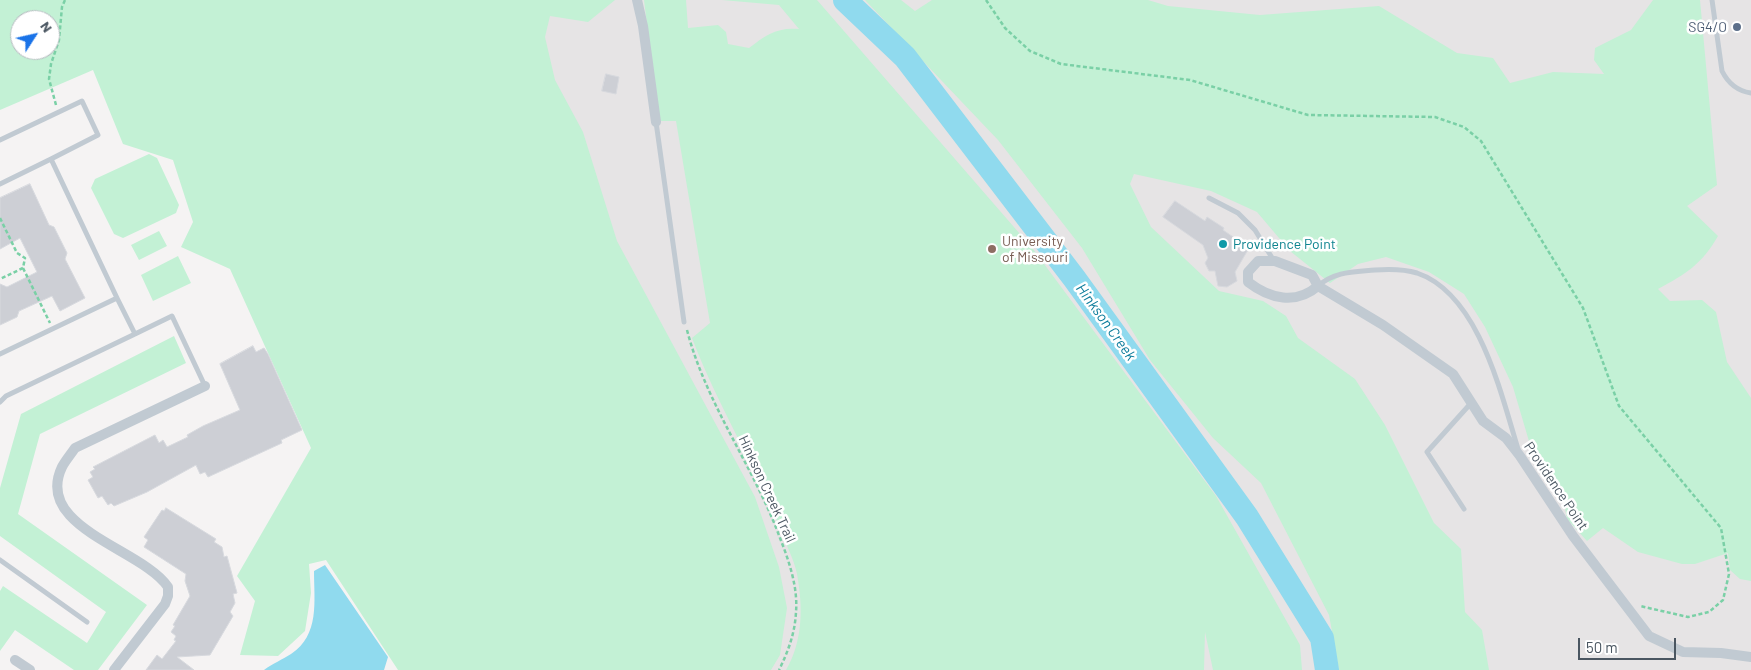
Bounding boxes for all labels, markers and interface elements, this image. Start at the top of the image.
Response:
north arrow [10,10,60,60]
text: N [37,18,57,35]
place label: SG4/O [1688,19,1727,35]
marker: SG4/O [1731,21,1743,33]
place label: University of Missouri [1002,233,1068,266]
place label: Providence Point [1233,236,1336,252]
marker: Providence Point [1217,238,1229,250]
marker: University of Missouri [986,243,998,255]
water label: Hinkson Creek [1072,280,1140,364]
street label: Hinkson Creek Trail [735,433,799,545]
street label: Providence Point [1520,439,1592,533]
scale bar [1581,628,1678,660]
text: 50 m [1586,638,1618,656]

